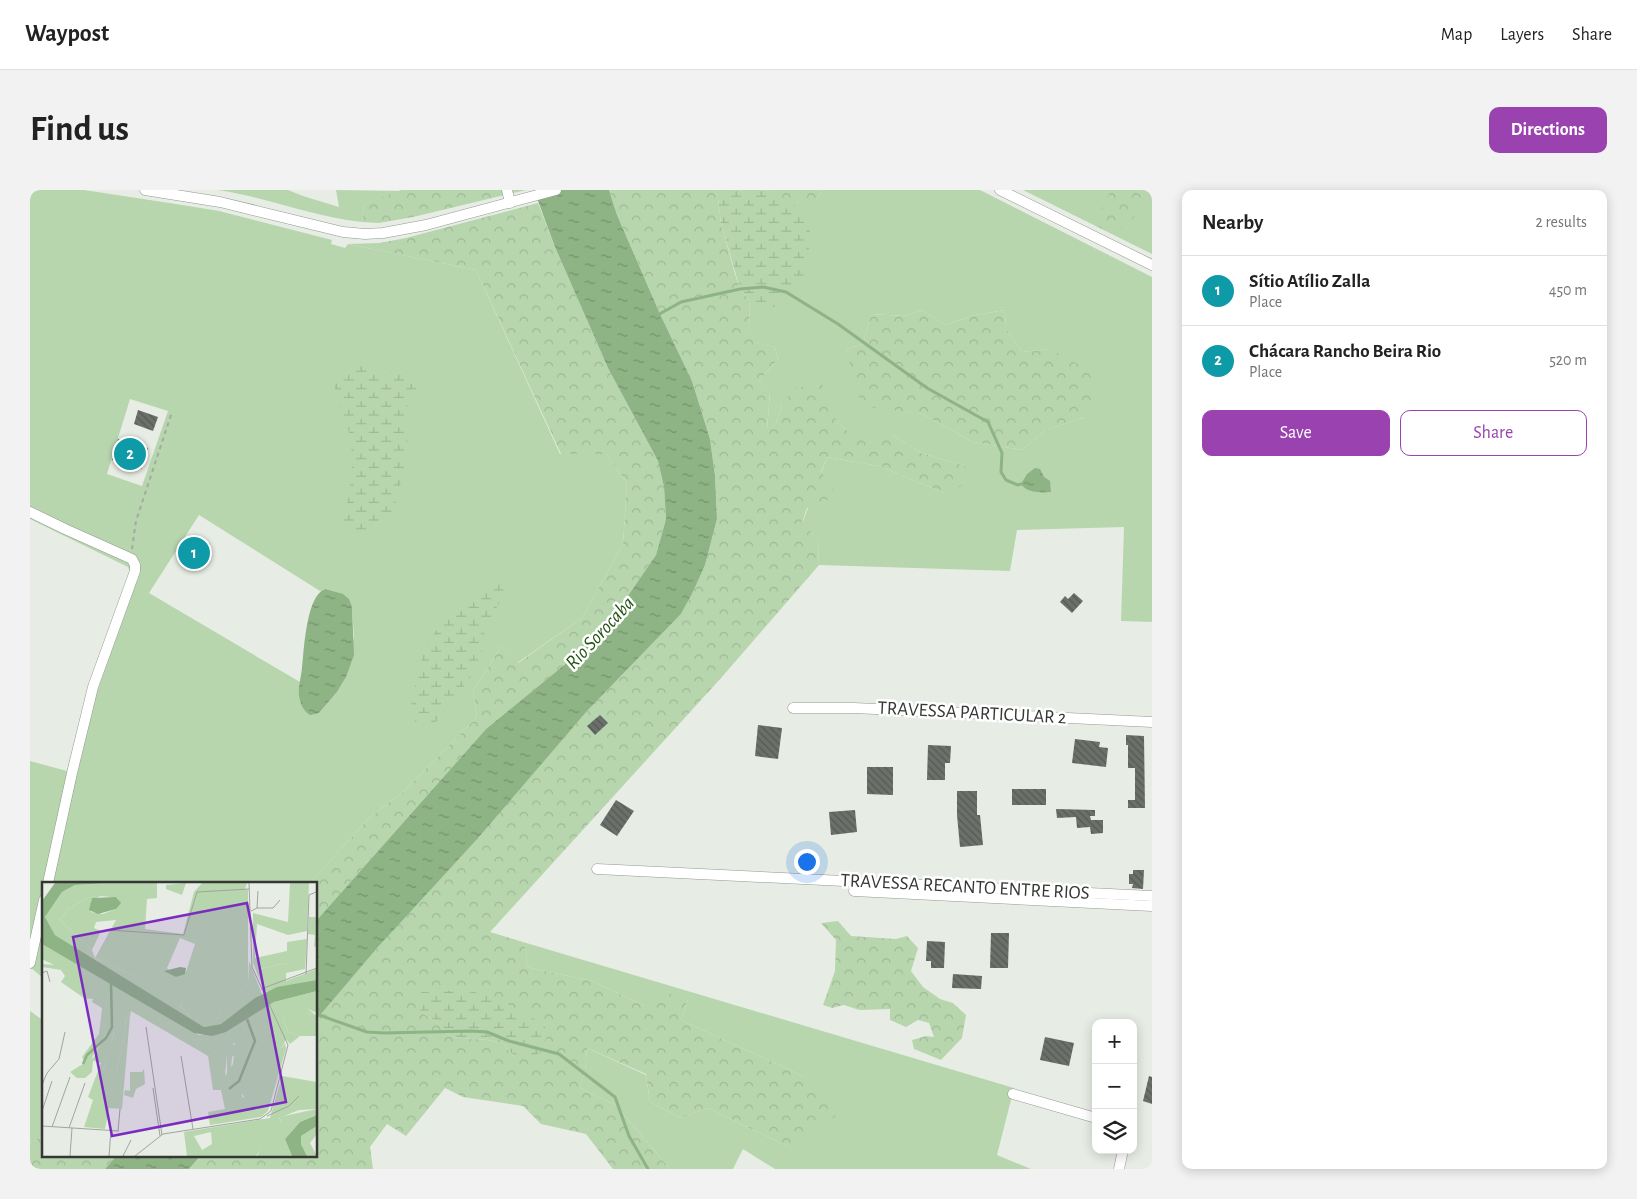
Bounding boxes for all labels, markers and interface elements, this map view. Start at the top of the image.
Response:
text: Waypost [25,22,109,46]
text: Map [1441,26,1472,44]
text: Layers [1500,26,1544,44]
text: Share [1572,26,1612,44]
button: Directions [1489,107,1607,153]
text: Find us [30,112,129,147]
text: Nearby [1202,212,1263,233]
text: 2 results [1535,214,1587,230]
text: Sítio Atílio Zalla [1249,272,1370,291]
text: 1 [1215,282,1221,298]
text: 450 m [1549,282,1587,298]
text: Place [1249,294,1282,310]
text: Chácara Rancho Beira Rio [1249,342,1441,361]
text: 2 [1214,352,1222,368]
text: 520 m [1549,352,1587,368]
text: Place [1249,364,1282,380]
button: Save [1202,410,1390,456]
button: Share [1400,410,1587,456]
pin: 2 [114,435,146,473]
pin: 1 [178,534,210,572]
water label: Rio Sorocaba [562,593,638,673]
street label: TRAVESSA PARTICULAR 2 [877,699,1067,727]
your location [794,849,820,875]
street label: TRAVESSA RECANTO ENTRE RIOS [840,871,1090,903]
inset map [42,882,318,1156]
map controls [1092,1019,1137,1154]
button: + [1092,1019,1137,1064]
button: − [1092,1064,1137,1109]
button: layers [1092,1109,1137,1154]

